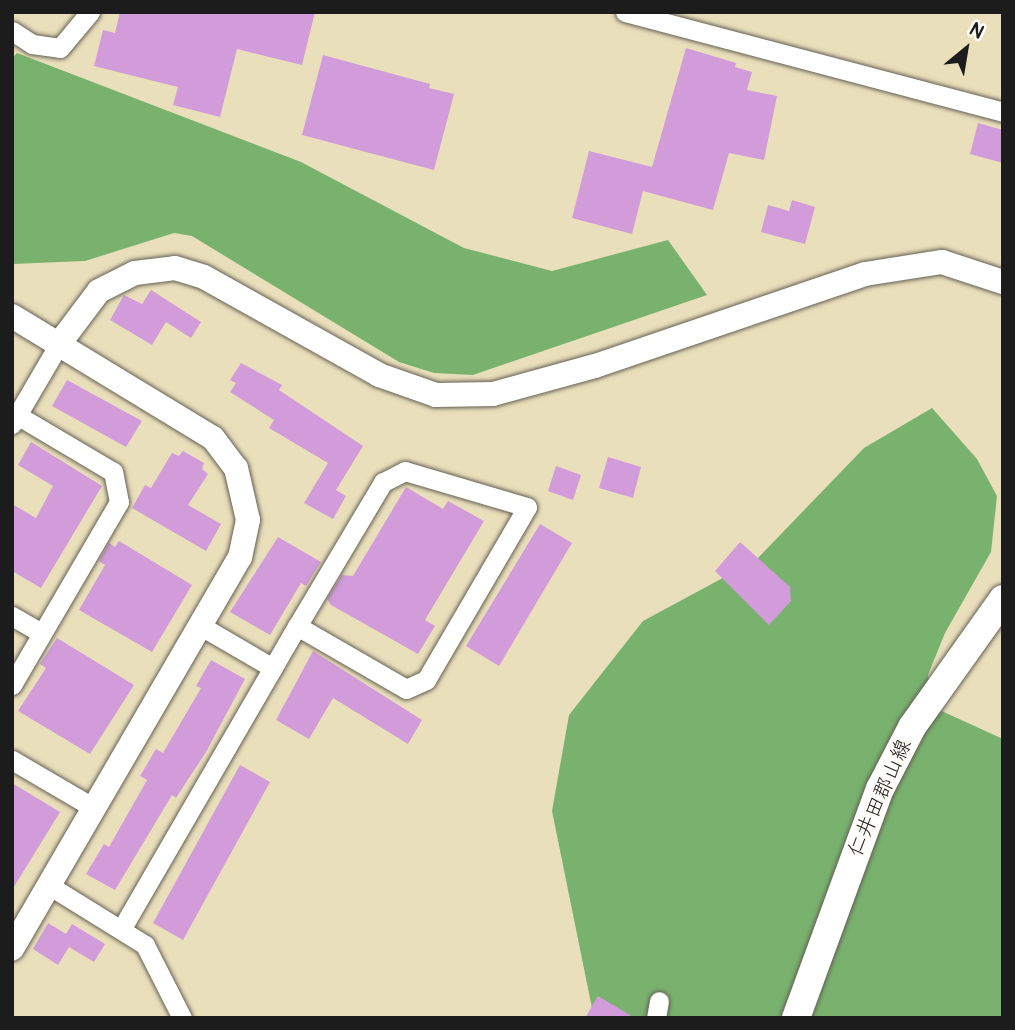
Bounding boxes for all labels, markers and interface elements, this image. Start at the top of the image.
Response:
north arrow [931,14,1001,84]
text: N [965,17,988,44]
street label: 仁井田郡山線 [843,735,917,861]

